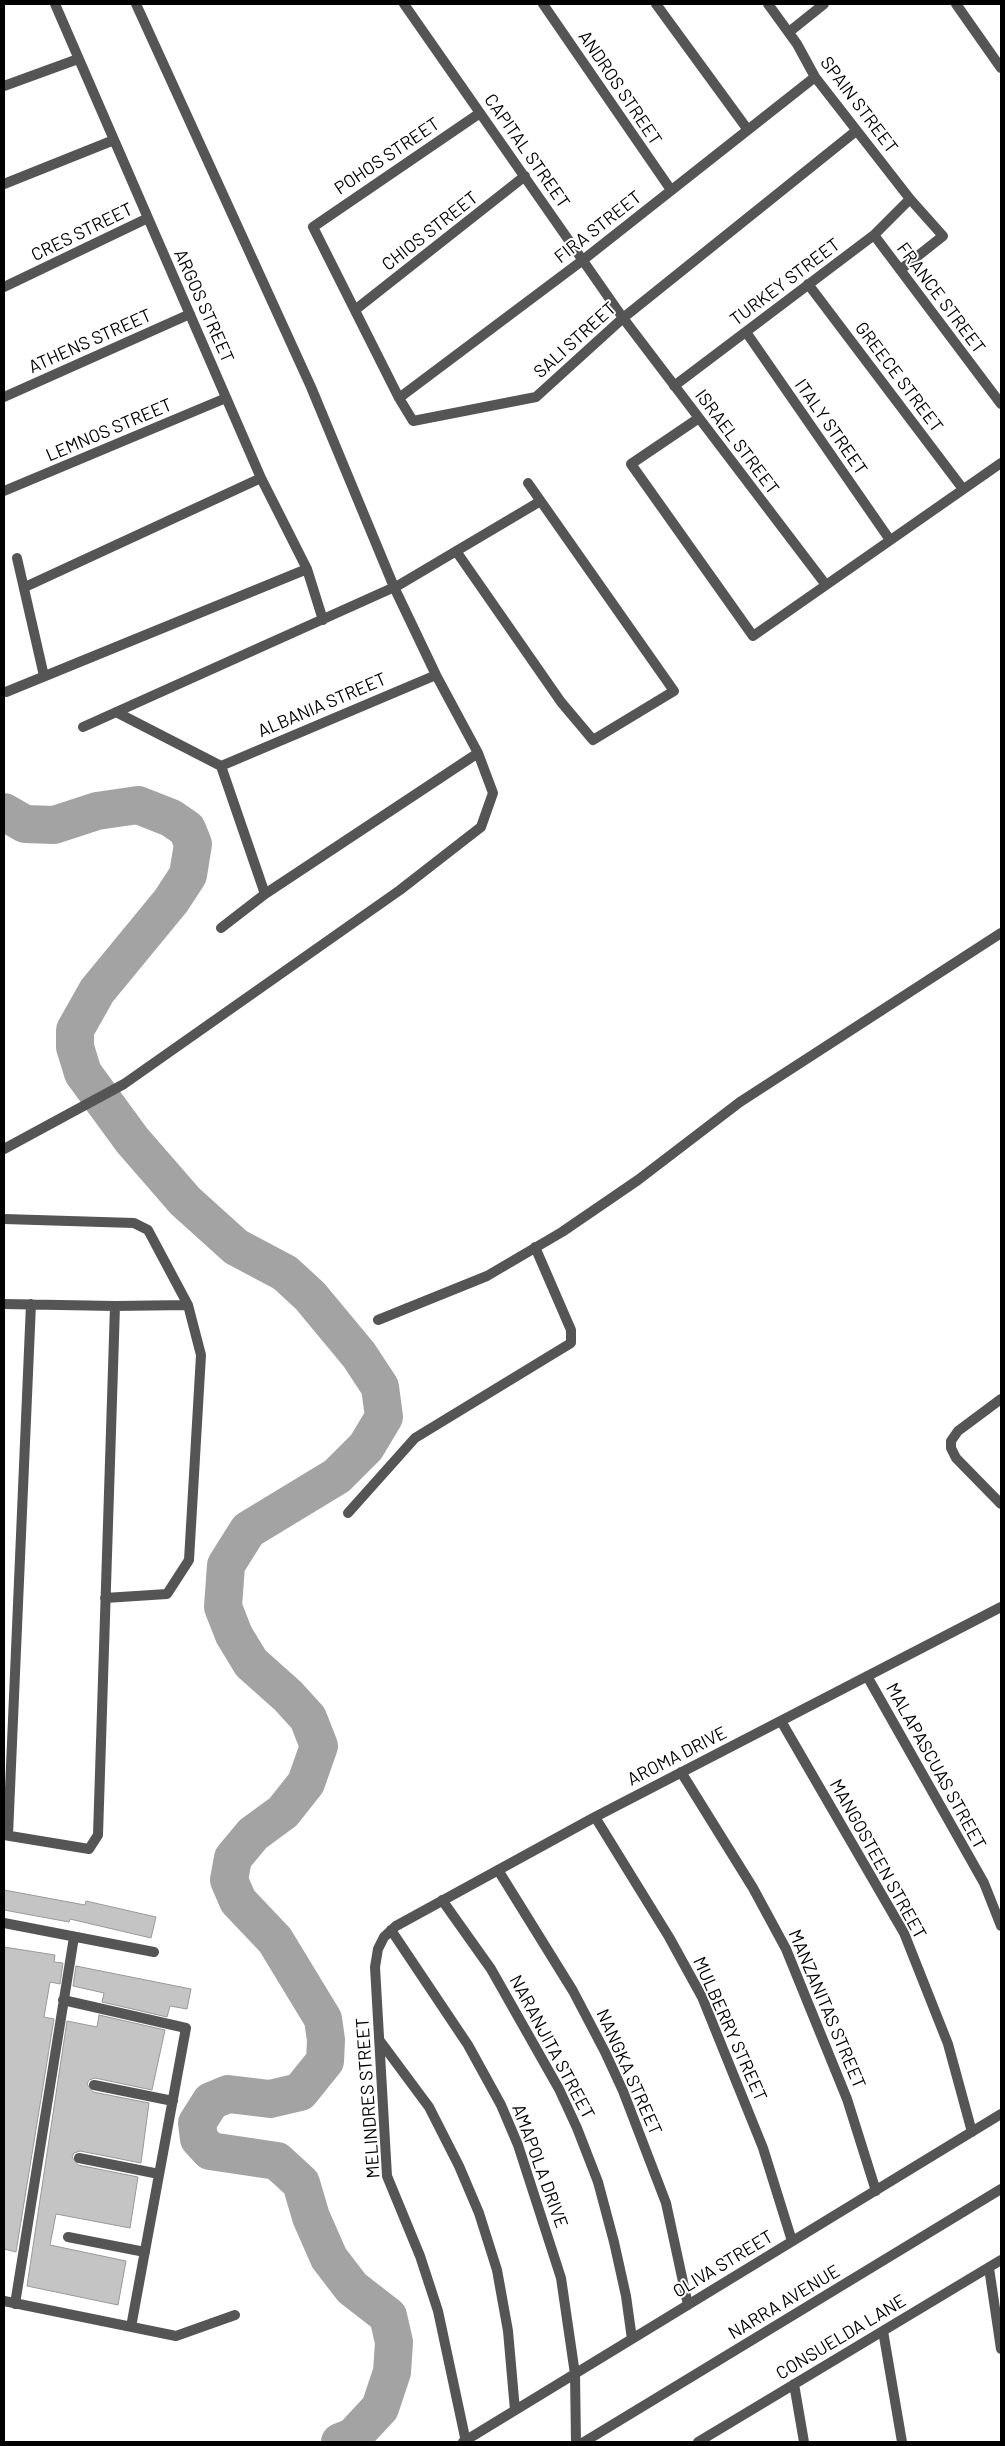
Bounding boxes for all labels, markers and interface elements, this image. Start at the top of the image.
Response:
street label: ANDROS STREET [574,27,666,149]
street label: SPAIN STREET [816,52,902,158]
street label: CAPITAL STREET [480,90,574,212]
street label: POHOS STREET [330,113,444,199]
street label: FIRA STREET [550,186,646,268]
street label: CHIOS STREET [378,187,482,275]
street label: CRES STREET [28,198,136,266]
street label: TURKEY STREET [726,234,844,330]
street label: FRANCE STREET [892,238,990,358]
street label: ARGOS STREET [169,246,239,366]
street label: SALI STREET [529,297,621,383]
street label: ATHENS STREET [25,304,155,378]
street label: GREECE STREET [850,318,948,436]
street label: ITALY STREET [790,375,872,479]
street label: ISRAEL STREET [690,385,784,499]
street label: LEMNOS STREET [43,394,175,466]
street label: ALBANIA STREET [254,668,390,742]
street label: MALAPASCUAS STREET [881,1679,991,1853]
street label: AROMA DRIVE [624,1722,730,1790]
street label: MANGOSTEEN STREET [825,1775,931,1943]
street label: MANZANITAS STREET [784,1926,870,2092]
street label: MULBERRY STREET [688,1953,772,2105]
street label: NARANJITA STREET [505,1971,599,2123]
street label: NANGKA STREET [592,2006,666,2138]
street label: MELINDRES STREET [352,2017,384,2179]
street label: AMAPOLA DRIVE [508,2101,572,2231]
street label: OLIVA STREET [669,2226,777,2302]
street label: NARRA AVENUE [724,2260,844,2344]
street label: CONSUELDA LANE [772,2290,910,2384]

